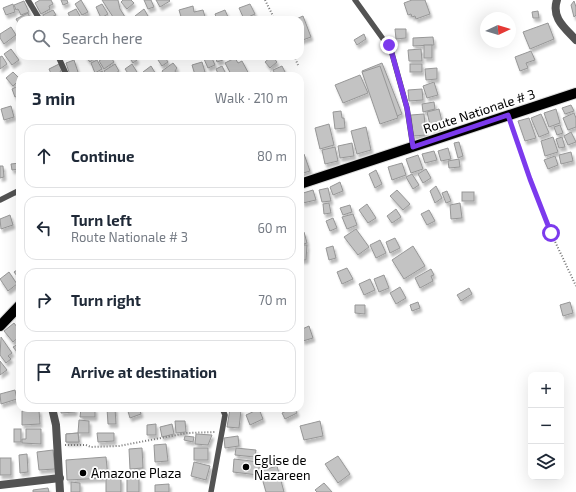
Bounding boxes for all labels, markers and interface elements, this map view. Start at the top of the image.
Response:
north arrow [480,12,516,48]
search box [16,16,304,60]
icon: search [30,27,52,49]
text: Search here [62,29,143,47]
route end [380,36,398,54]
street label: Route Nationale # 3 [421,85,537,137]
text: 3 min [32,88,75,108]
text: Walk · 210 m [215,90,288,106]
icon: ahead [33,145,55,167]
text: Continue [71,147,134,165]
text: 80 m [257,148,287,164]
text: Turn left [71,211,132,229]
icon: left [33,217,55,239]
text: 60 m [257,220,287,236]
route start [542,224,560,242]
text: Route Nationale # 3 [71,229,188,245]
icon: right [33,289,55,311]
text: Turn right [71,291,141,309]
text: 70 m [258,292,287,308]
icon: arrive [33,361,55,383]
text: Arrive at destination [71,363,217,381]
map controls [528,372,564,480]
button: + [528,372,564,408]
button: − [528,408,564,444]
button: layers [528,444,564,480]
place label: Eglise de Nazareen [254,452,311,483]
marker: Eglise de Nazareen [241,462,251,472]
place label: Amazone Plaza [91,465,181,481]
marker: Amazone Plaza [78,468,88,478]

